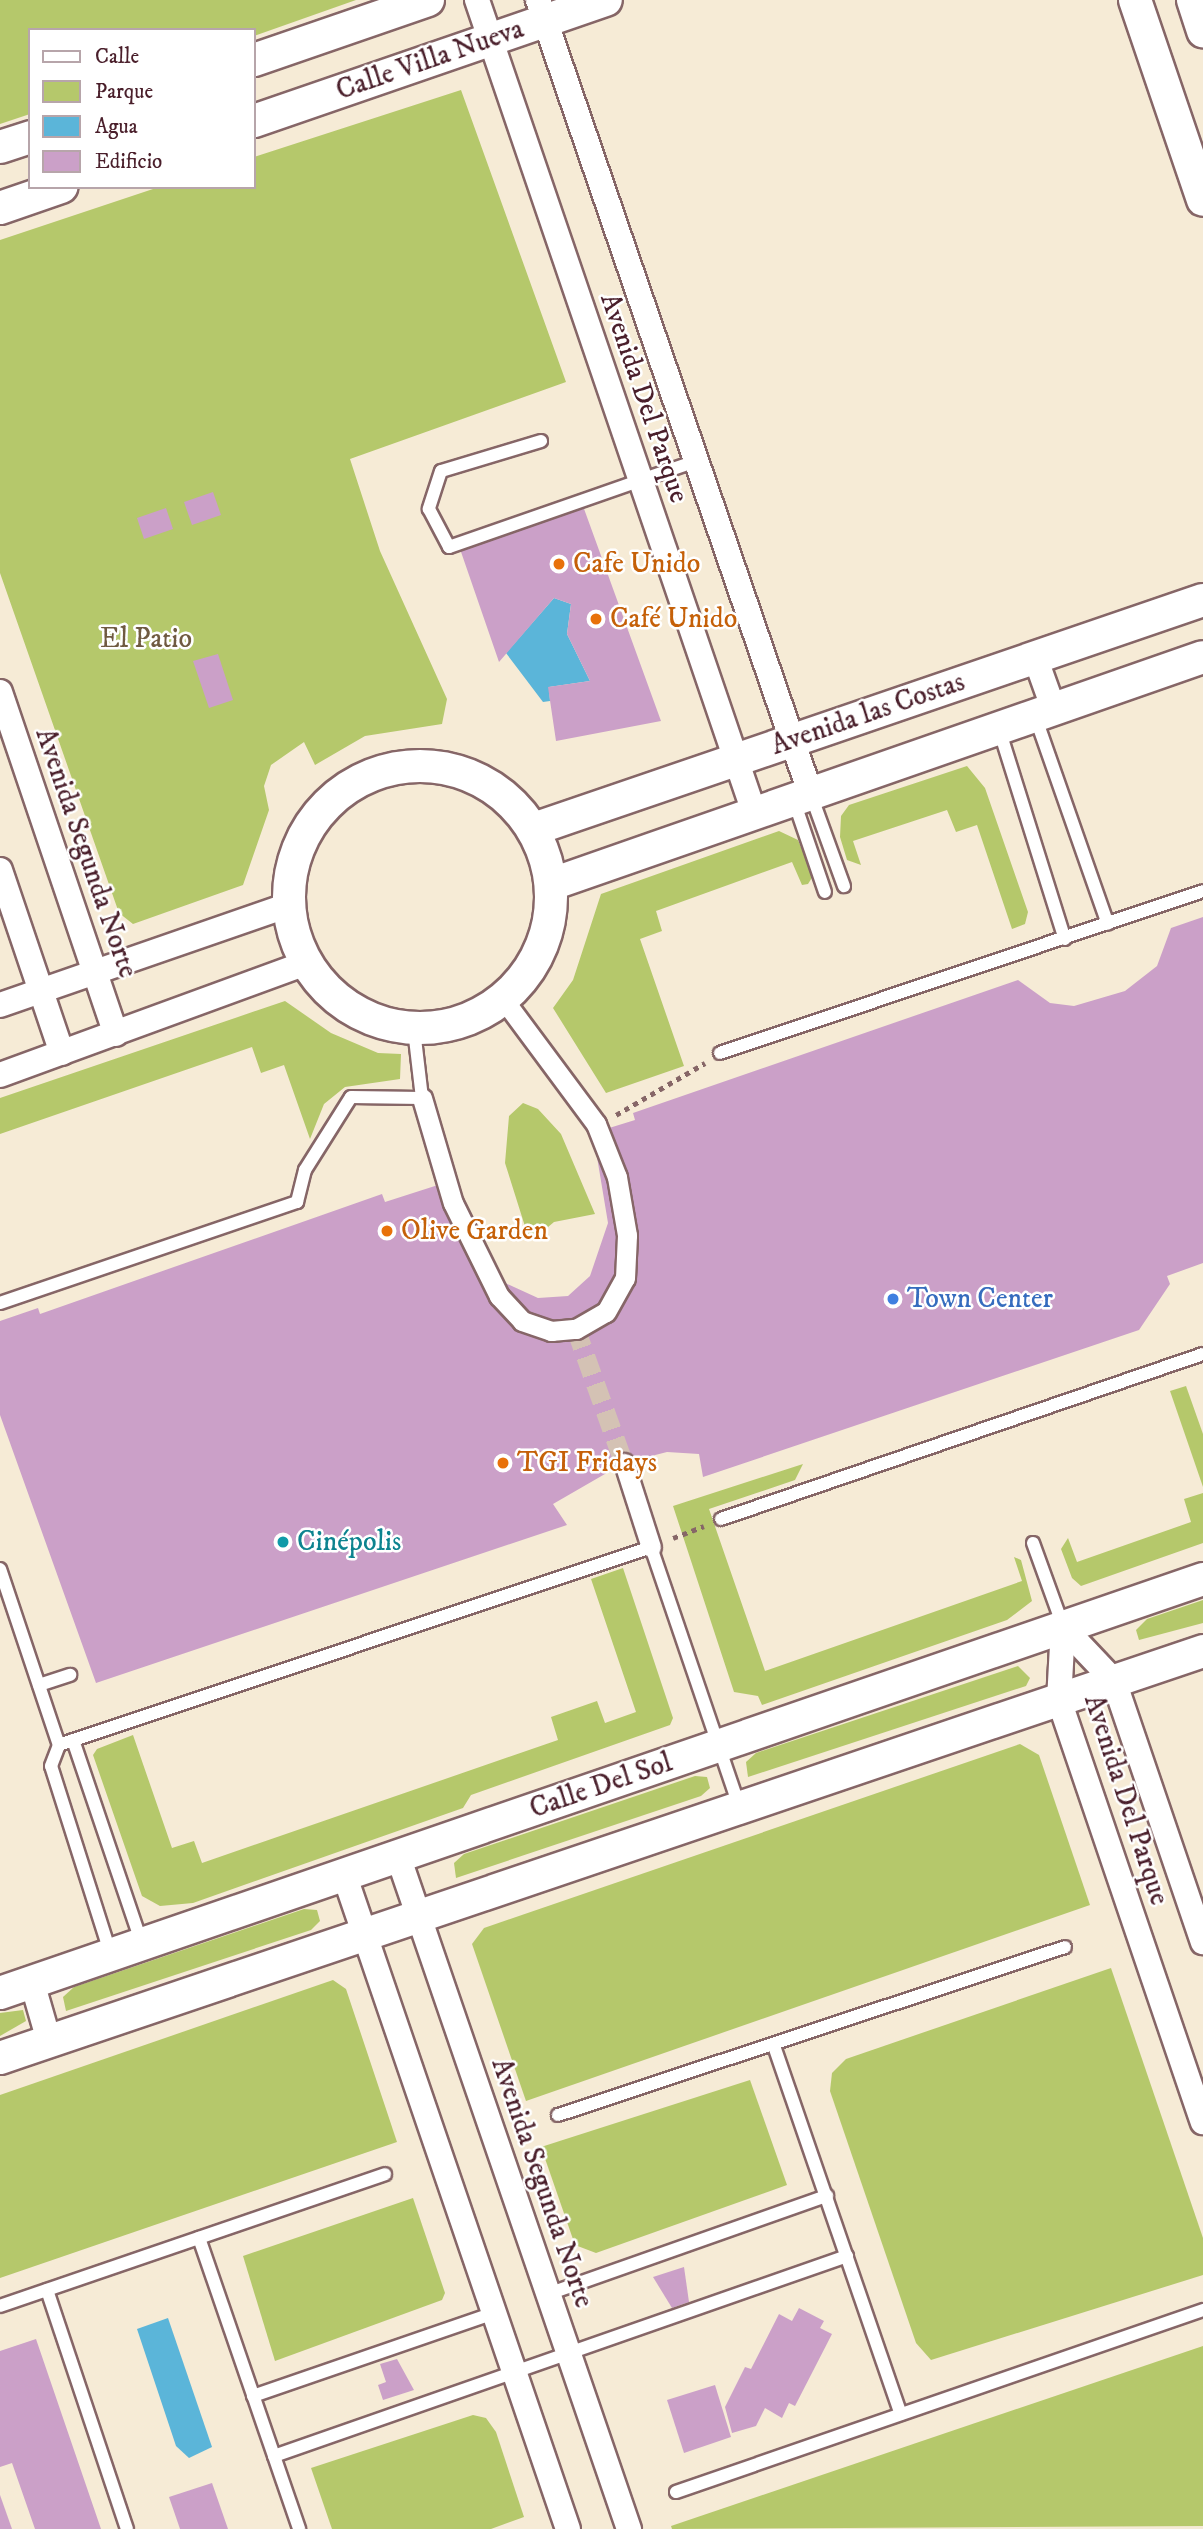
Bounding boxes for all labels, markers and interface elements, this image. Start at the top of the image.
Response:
street label: Calle Villa Nueva [332,12,528,108]
legend [28,28,256,189]
text: Calle [95,44,139,70]
text: Parque [95,79,153,105]
text: Agua [95,114,138,140]
text: Edificio [95,149,162,175]
street label: Avenida Del Parque [592,289,696,507]
place label: Cafe Unido [573,547,700,581]
marker: Cafe Unido [551,556,567,572]
place label: Café Unido [610,602,737,636]
marker: Café Unido [588,611,604,627]
park label: El Patio [100,622,192,656]
street label: Avenida las Costas [767,665,969,763]
street label: Avenida Segunda Norte [28,724,144,982]
place label: Olive Garden [401,1214,548,1248]
marker: Olive Garden [379,1223,395,1239]
place label: Town Center [907,1282,1053,1316]
marker: Town Center [885,1291,901,1307]
place label: TGI Fridays [517,1446,657,1480]
marker: TGI Fridays [495,1455,511,1471]
place label: Cinépolis [297,1525,401,1559]
marker: Cinépolis [275,1534,291,1550]
street label: Avenida Del Parque [1076,1691,1176,1909]
street label: Calle Del Sol [525,1746,677,1826]
street label: Avenida Segunda Norte [484,2054,600,2312]

